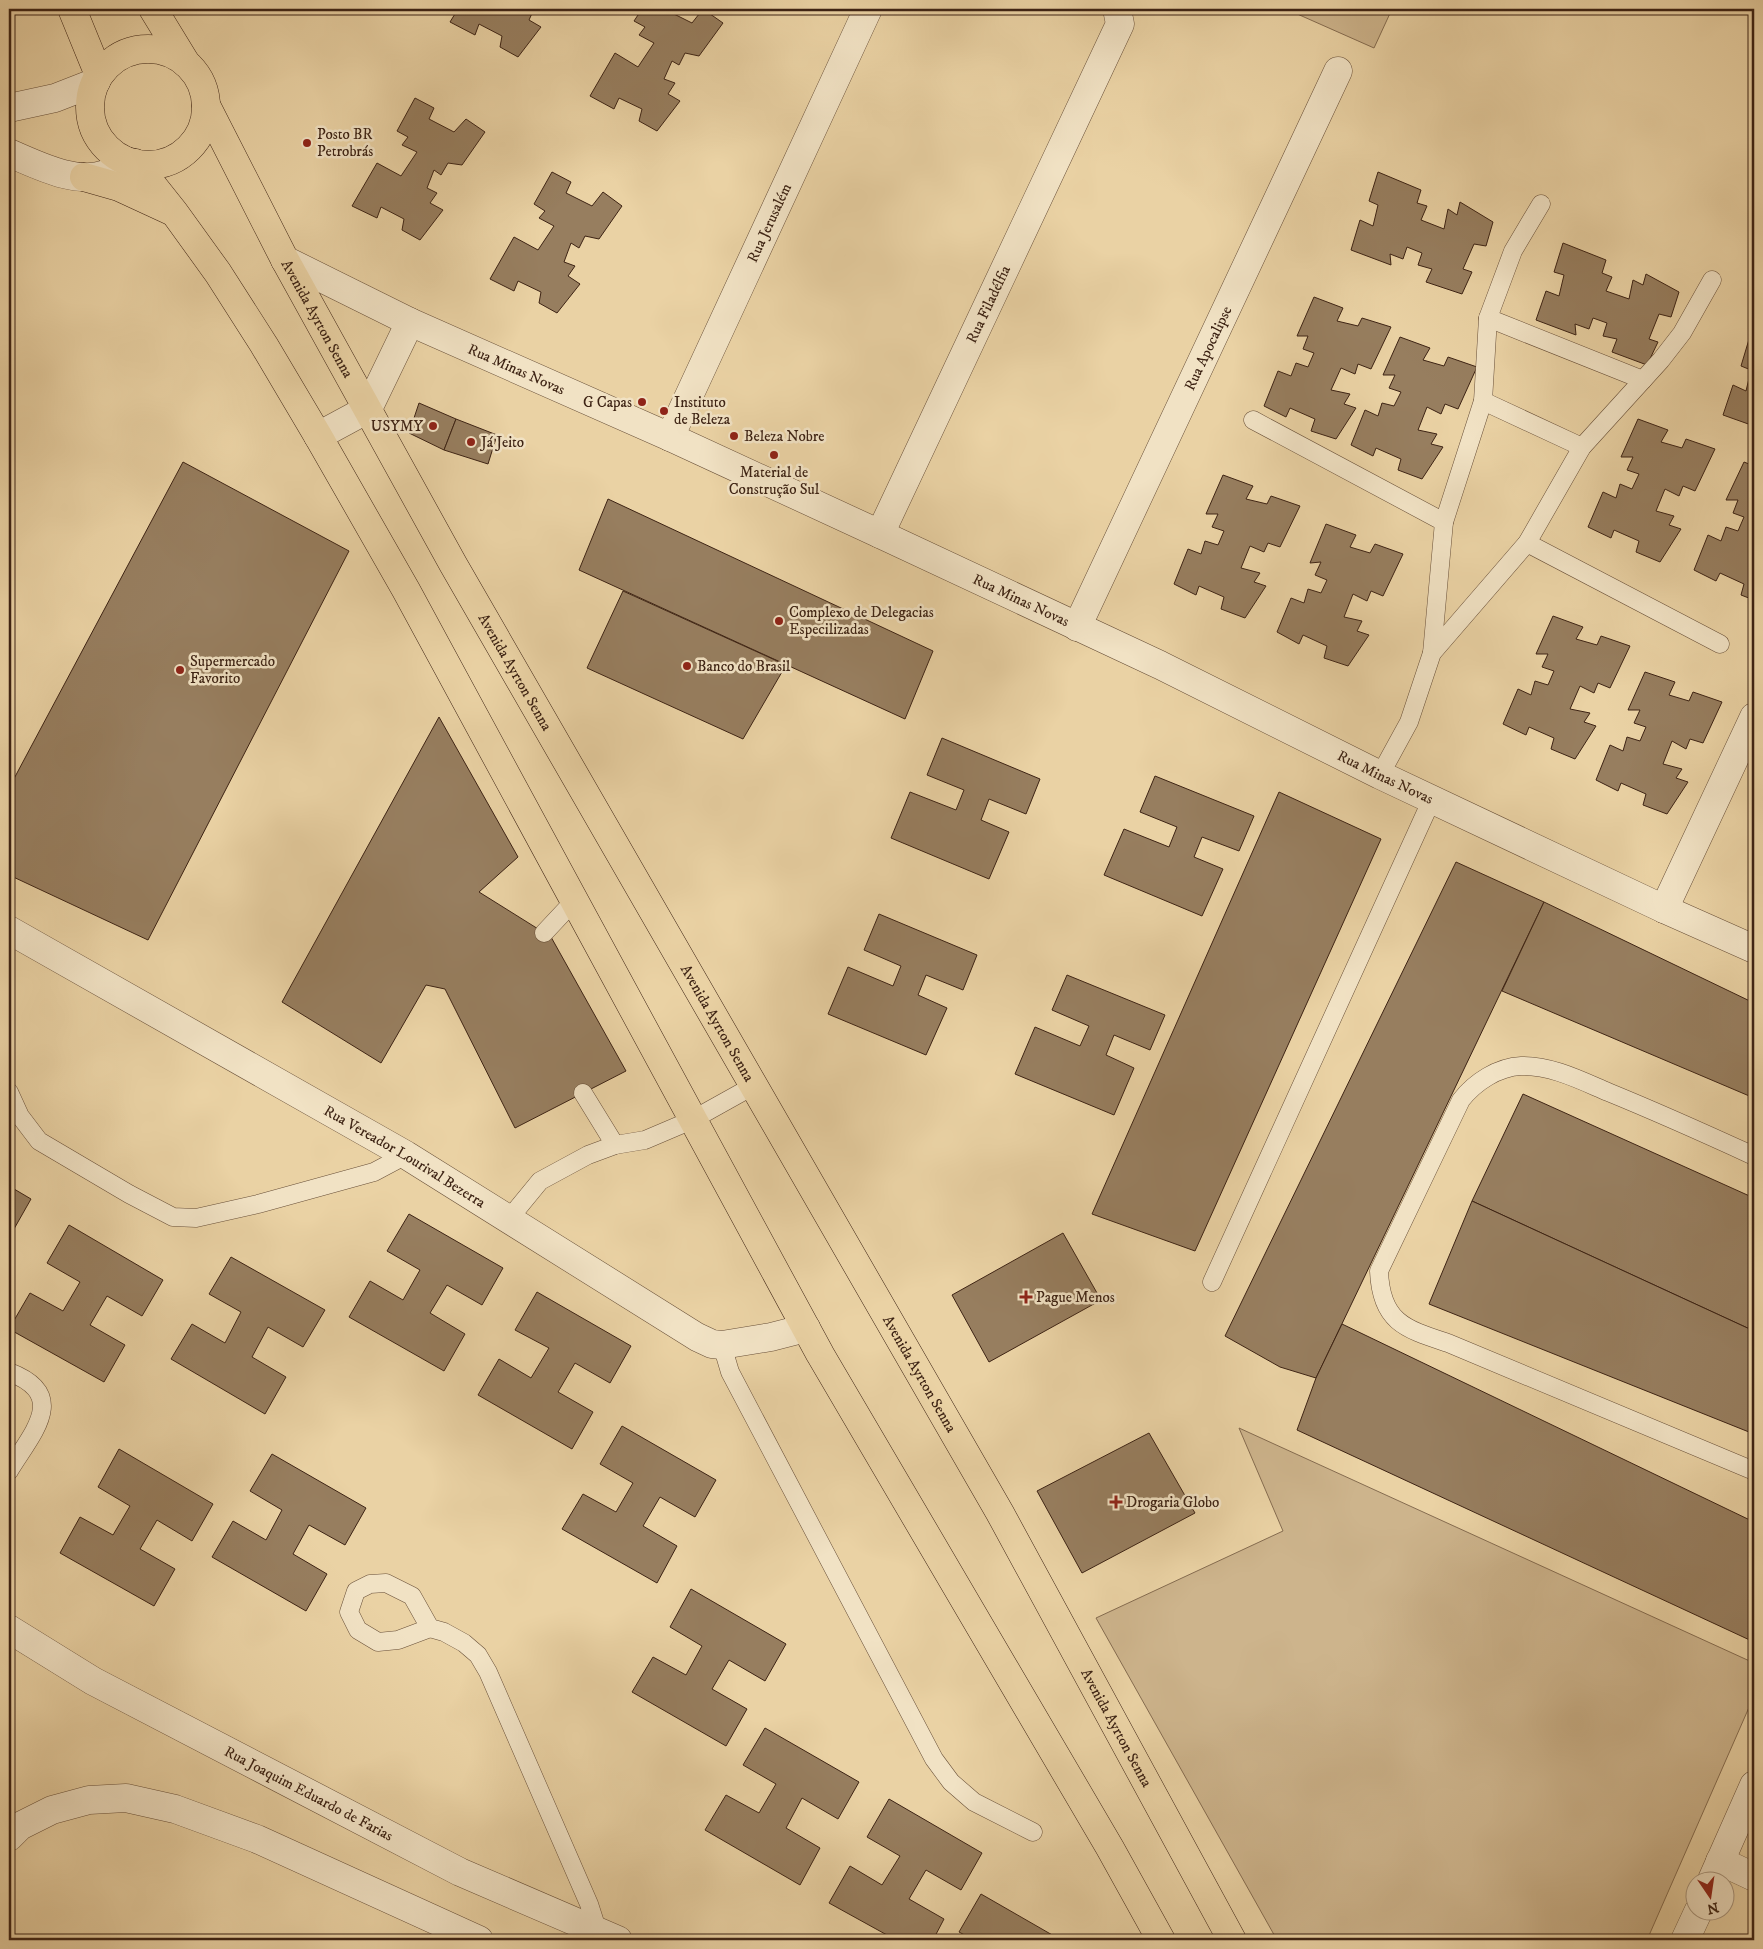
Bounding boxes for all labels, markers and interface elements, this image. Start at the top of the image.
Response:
place label: Posto BR Petrobrás [317,125,373,161]
marker: Posto BR Petrobrás [301,137,313,149]
street label: Rua Jerusalém [743,180,796,266]
street label: Avenida Ayrton Senna [277,256,358,382]
street label: Rua Filadélfia [962,262,1015,346]
street label: Rua Apocalipse [1180,303,1236,394]
street label: Rua Minas Novas [465,340,568,399]
place label: G Capas [583,393,632,412]
place label: Instituto de Beleza [674,393,731,429]
marker: G Capas [636,396,648,408]
marker: Instituto de Beleza [658,405,670,417]
place label: USYMY [371,417,424,436]
marker: USYMY [427,420,439,432]
place label: Beleza Nobre [744,427,825,446]
marker: Beleza Nobre [728,430,740,442]
place label: Já Jeito [479,433,524,452]
marker: Já Jeito [465,436,477,448]
marker: Material de Construção Sul [768,449,780,461]
place label: Material de Construção Sul [729,463,820,499]
street label: Rua Minas Novas [970,570,1072,631]
place label: Complexo de Delegacias Especilizadas [789,603,934,639]
street label: Avenida Ayrton Senna [474,610,556,735]
marker: Complexo de Delegacias Especilizadas [773,615,785,627]
place label: Supermercado Favorito [190,652,275,688]
place label: Banco do Brasil [697,657,791,676]
marker: Banco do Brasil [681,660,693,672]
marker: Supermercado Favorito [174,664,186,676]
street label: Rua Minas Novas [1334,746,1436,809]
street label: Avenida Ayrton Senna [676,961,759,1086]
street label: Rua Vereador Lourival Bezerra [320,1101,489,1213]
place label: Pague Menos [1036,1288,1115,1307]
marker: Pague Menos [1020,1291,1032,1303]
street label: Avenida Ayrton Senna [878,1312,961,1437]
place label: Drogaria Globo [1126,1493,1219,1512]
marker: Drogaria Globo [1110,1496,1122,1508]
street label: Avenida Ayrton Senna [1076,1665,1156,1791]
street label: Rua Joaquim Eduardo de Farias [221,1742,396,1845]
north arrow [1686,1872,1736,1922]
text: N [1705,1898,1720,1918]

